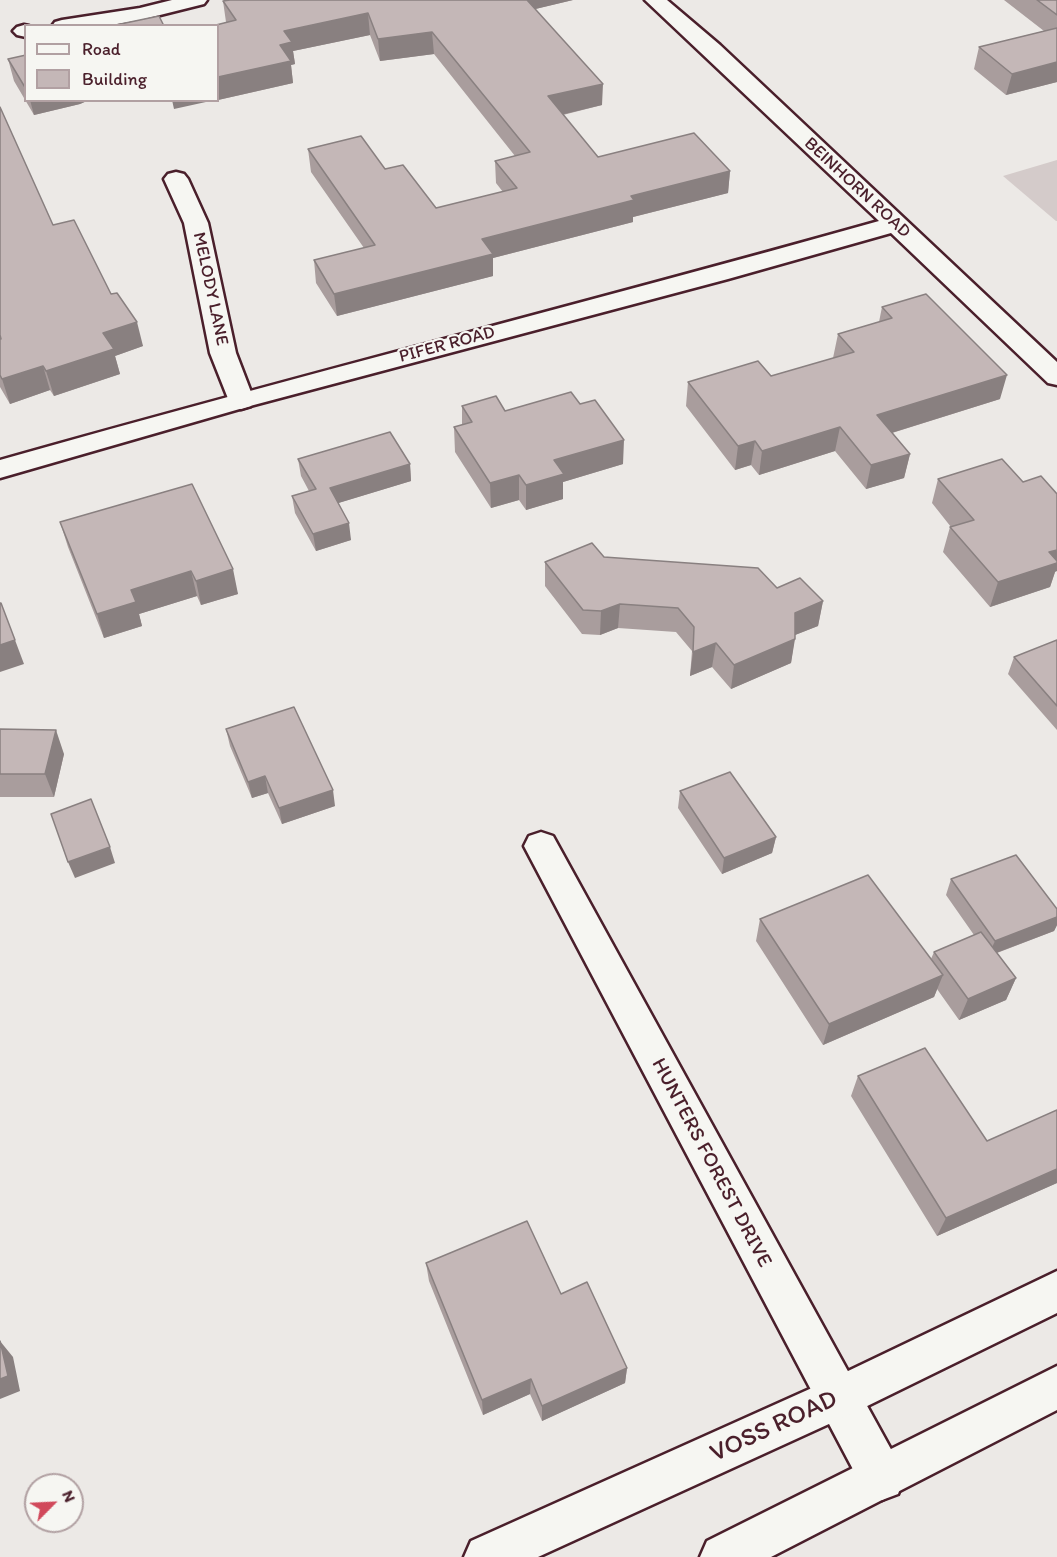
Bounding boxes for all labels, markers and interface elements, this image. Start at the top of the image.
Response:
legend [24,24,219,102]
text: Road [82,38,121,60]
text: Building [82,68,147,90]
street label: BEINHORN ROAD [799,133,915,243]
street label: MELODY LANE [187,230,233,348]
street label: PIFER ROAD [397,322,497,368]
street label: HUNTERS FOREST DRIVE [645,1054,777,1272]
street label: VOSS ROAD [705,1384,843,1470]
north arrow [24,1473,84,1533]
text: N [58,1487,80,1505]

